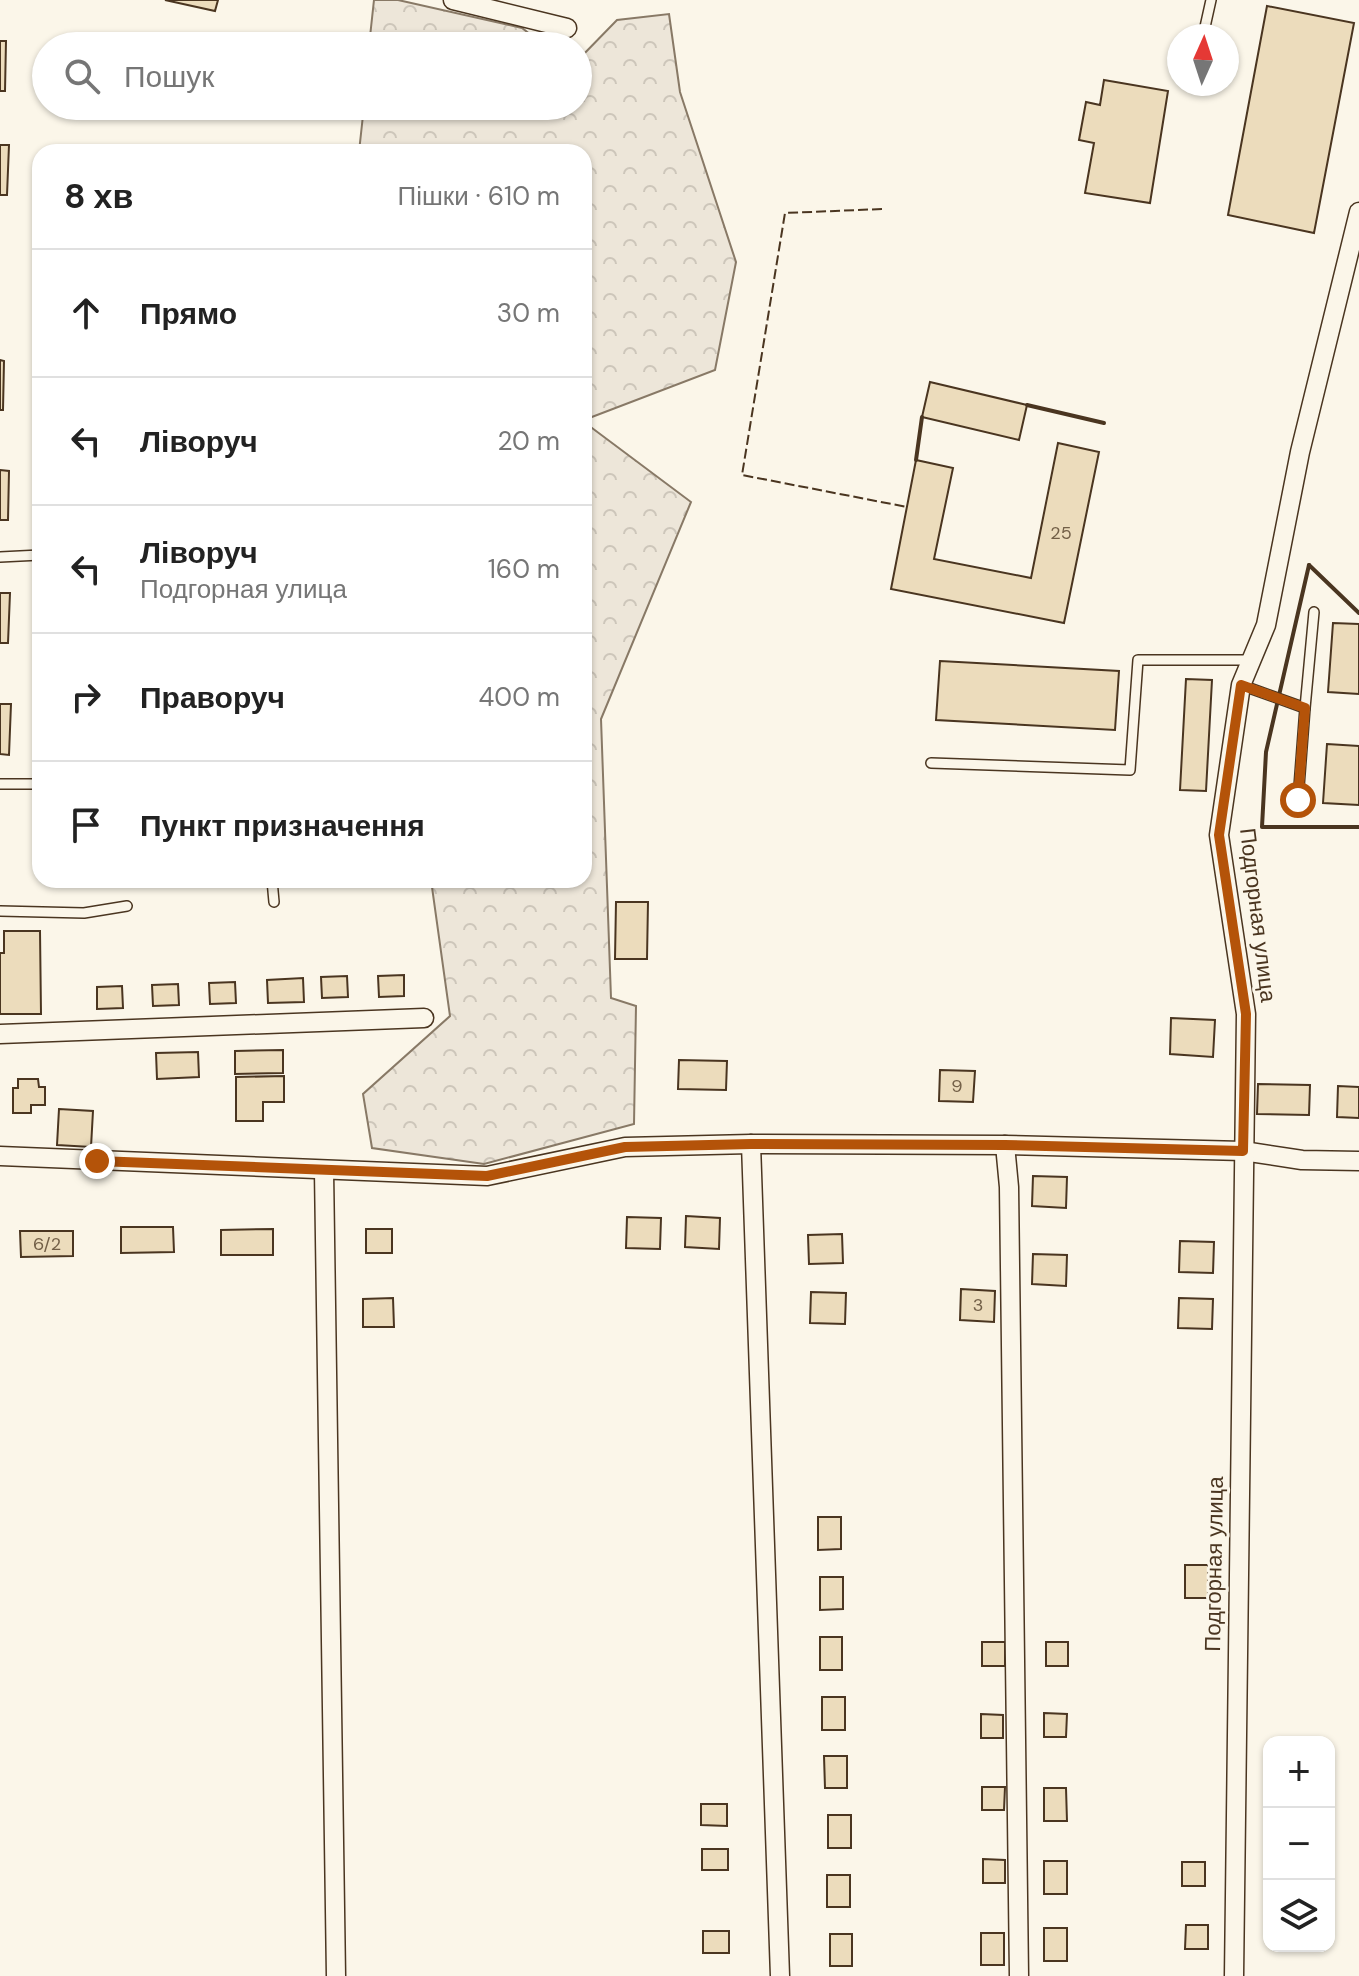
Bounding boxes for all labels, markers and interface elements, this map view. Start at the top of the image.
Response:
north arrow [1167,24,1239,96]
search box [32,32,592,120]
icon: search [60,54,104,98]
text: Пошук [124,57,214,96]
text: 8 хв [64,174,133,219]
text: Пішки · 610 m [397,179,560,213]
icon: ahead [64,291,108,335]
text: Прямо [140,294,237,333]
text: 30 m [497,296,560,330]
icon: left [64,419,108,463]
text: Ліворуч [140,422,258,461]
text: 20 m [497,424,560,458]
house number: 25 [1050,521,1072,545]
text: Ліворуч [140,533,258,572]
icon: left [64,547,108,591]
text: 160 m [488,552,560,586]
text: Подгорная улица [140,572,347,606]
icon: right [64,675,108,719]
text: Праворуч [140,678,285,717]
text: 400 m [479,680,560,714]
route start [1280,782,1316,818]
icon: arrive [64,803,108,847]
text: Пункт призначення [140,806,425,845]
street label: Подгорная улица [1233,826,1283,1004]
house number: 9 [951,1074,963,1098]
route end [79,1143,115,1179]
house number: 6/2 [33,1232,61,1256]
house number: 3 [973,1293,983,1317]
street label: Подгорная улица [1198,1475,1230,1652]
map controls [1263,1736,1335,1952]
button: + [1263,1736,1335,1808]
button: − [1263,1808,1335,1880]
button: layers [1263,1880,1335,1952]

